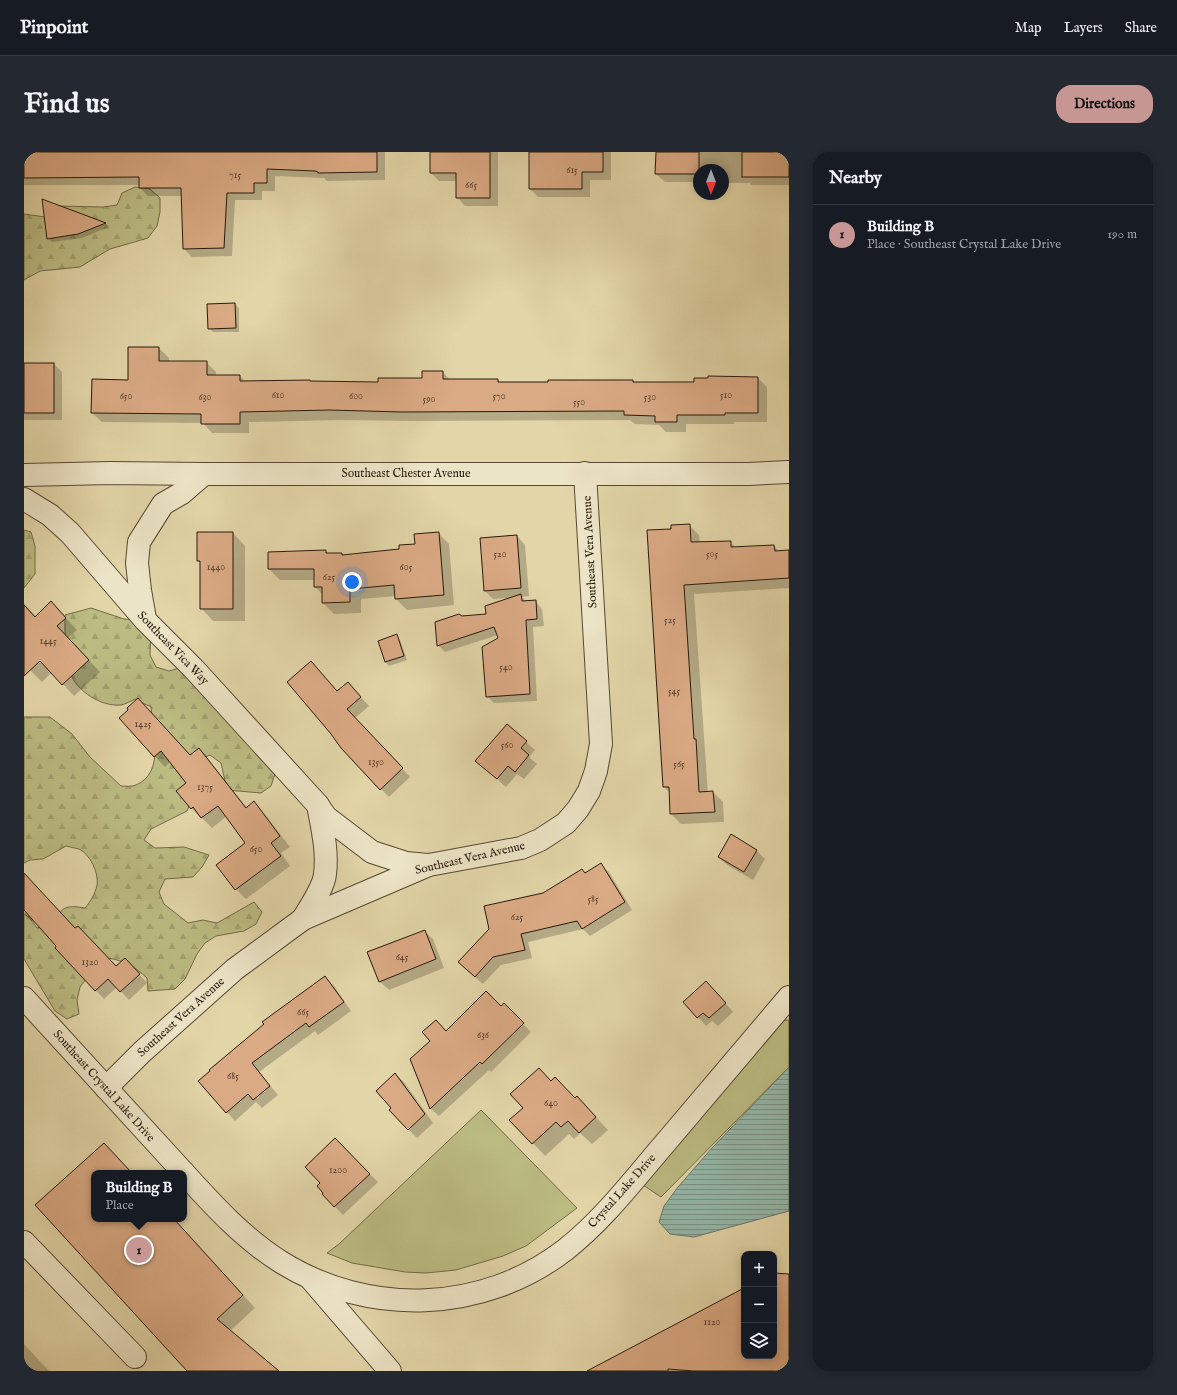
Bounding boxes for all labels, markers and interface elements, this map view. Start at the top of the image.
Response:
text: Pinpoint [20,16,88,40]
text: Map [1015,19,1042,37]
text: Layers [1064,19,1103,37]
text: Share [1125,19,1157,37]
button: Directions [1056,85,1153,123]
text: Find us [24,87,110,122]
house number: 615 [566,164,578,177]
north arrow [693,164,729,200]
text: Nearby [829,168,882,189]
house number: 715 [229,169,241,182]
house number: 665 [465,179,477,192]
text: Building B [867,217,934,236]
text: 1 [840,226,844,243]
text: 190 m [1107,226,1137,243]
text: Place · Southeast Crystal Lake Drive [867,236,1061,253]
house number: 610 [272,389,284,402]
house number: 510 [720,389,732,402]
house number: 650 [120,390,132,403]
house number: 600 [349,390,363,403]
house number: 570 [492,390,506,403]
house number: 630 [199,391,212,404]
house number: 530 [644,391,656,404]
house number: 590 [423,393,436,406]
house number: 550 [573,396,585,409]
street label: Southeast Chester Avenue [342,466,471,481]
street label: Southeast Vera Avenue [580,495,600,609]
house number: 520 [493,548,507,561]
house number: 505 [706,548,718,561]
house number: 1440 [207,561,225,574]
house number: 605 [400,561,413,574]
house number: 625 [323,571,336,584]
your location [342,572,362,592]
street label: Southeast Vica Way [134,608,212,688]
house number: 525 [664,614,676,627]
house number: 1445 [39,635,57,648]
house number: 540 [499,661,513,674]
house number: 545 [668,685,680,698]
house number: 1425 [135,718,152,731]
house number: 560 [501,739,513,752]
house number: 1350 [368,756,384,769]
house number: 565 [673,758,685,771]
house number: 1375 [197,781,213,794]
street label: Southeast Vera Avenue [413,838,527,878]
house number: 650 [250,843,262,856]
house number: 585 [587,893,599,906]
house number: 625 [511,911,524,924]
house number: 645 [396,951,409,964]
house number: 1320 [81,956,99,969]
street label: Southeast Vera Avenue [134,973,228,1060]
house number: 665 [297,1006,309,1019]
street label: Southeast Crystal Lake Drive [50,1027,159,1145]
house number: 636 [477,1029,490,1042]
house number: 685 [227,1070,239,1083]
house number: 640 [544,1097,558,1110]
street label: Crystal Lake Drive [585,1151,659,1231]
house number: 1200 [329,1164,347,1177]
popup [91,1170,187,1222]
text: Building B [105,1178,173,1197]
text: Place [105,1197,134,1214]
pin: 1 [126,1235,152,1265]
map controls [741,1251,777,1359]
button: + [741,1251,777,1287]
button: − [741,1287,777,1323]
house number: 1120 [703,1316,721,1329]
button: layers [741,1323,777,1359]

